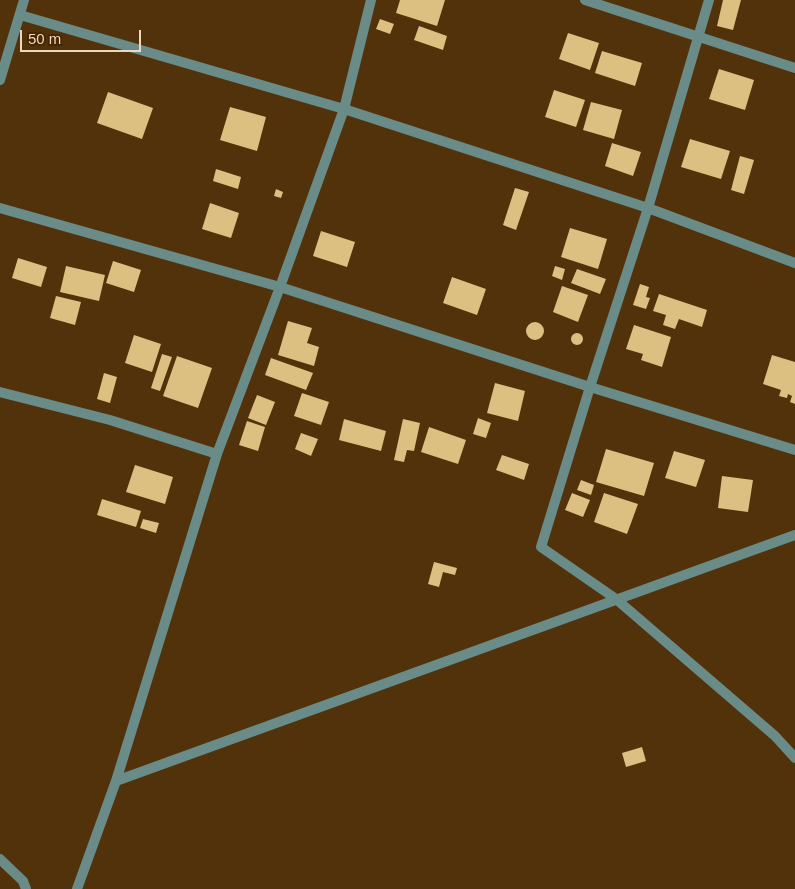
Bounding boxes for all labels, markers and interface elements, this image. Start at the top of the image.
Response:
scale bar [22,20,144,52]
text: 50 m [28,30,61,47]

